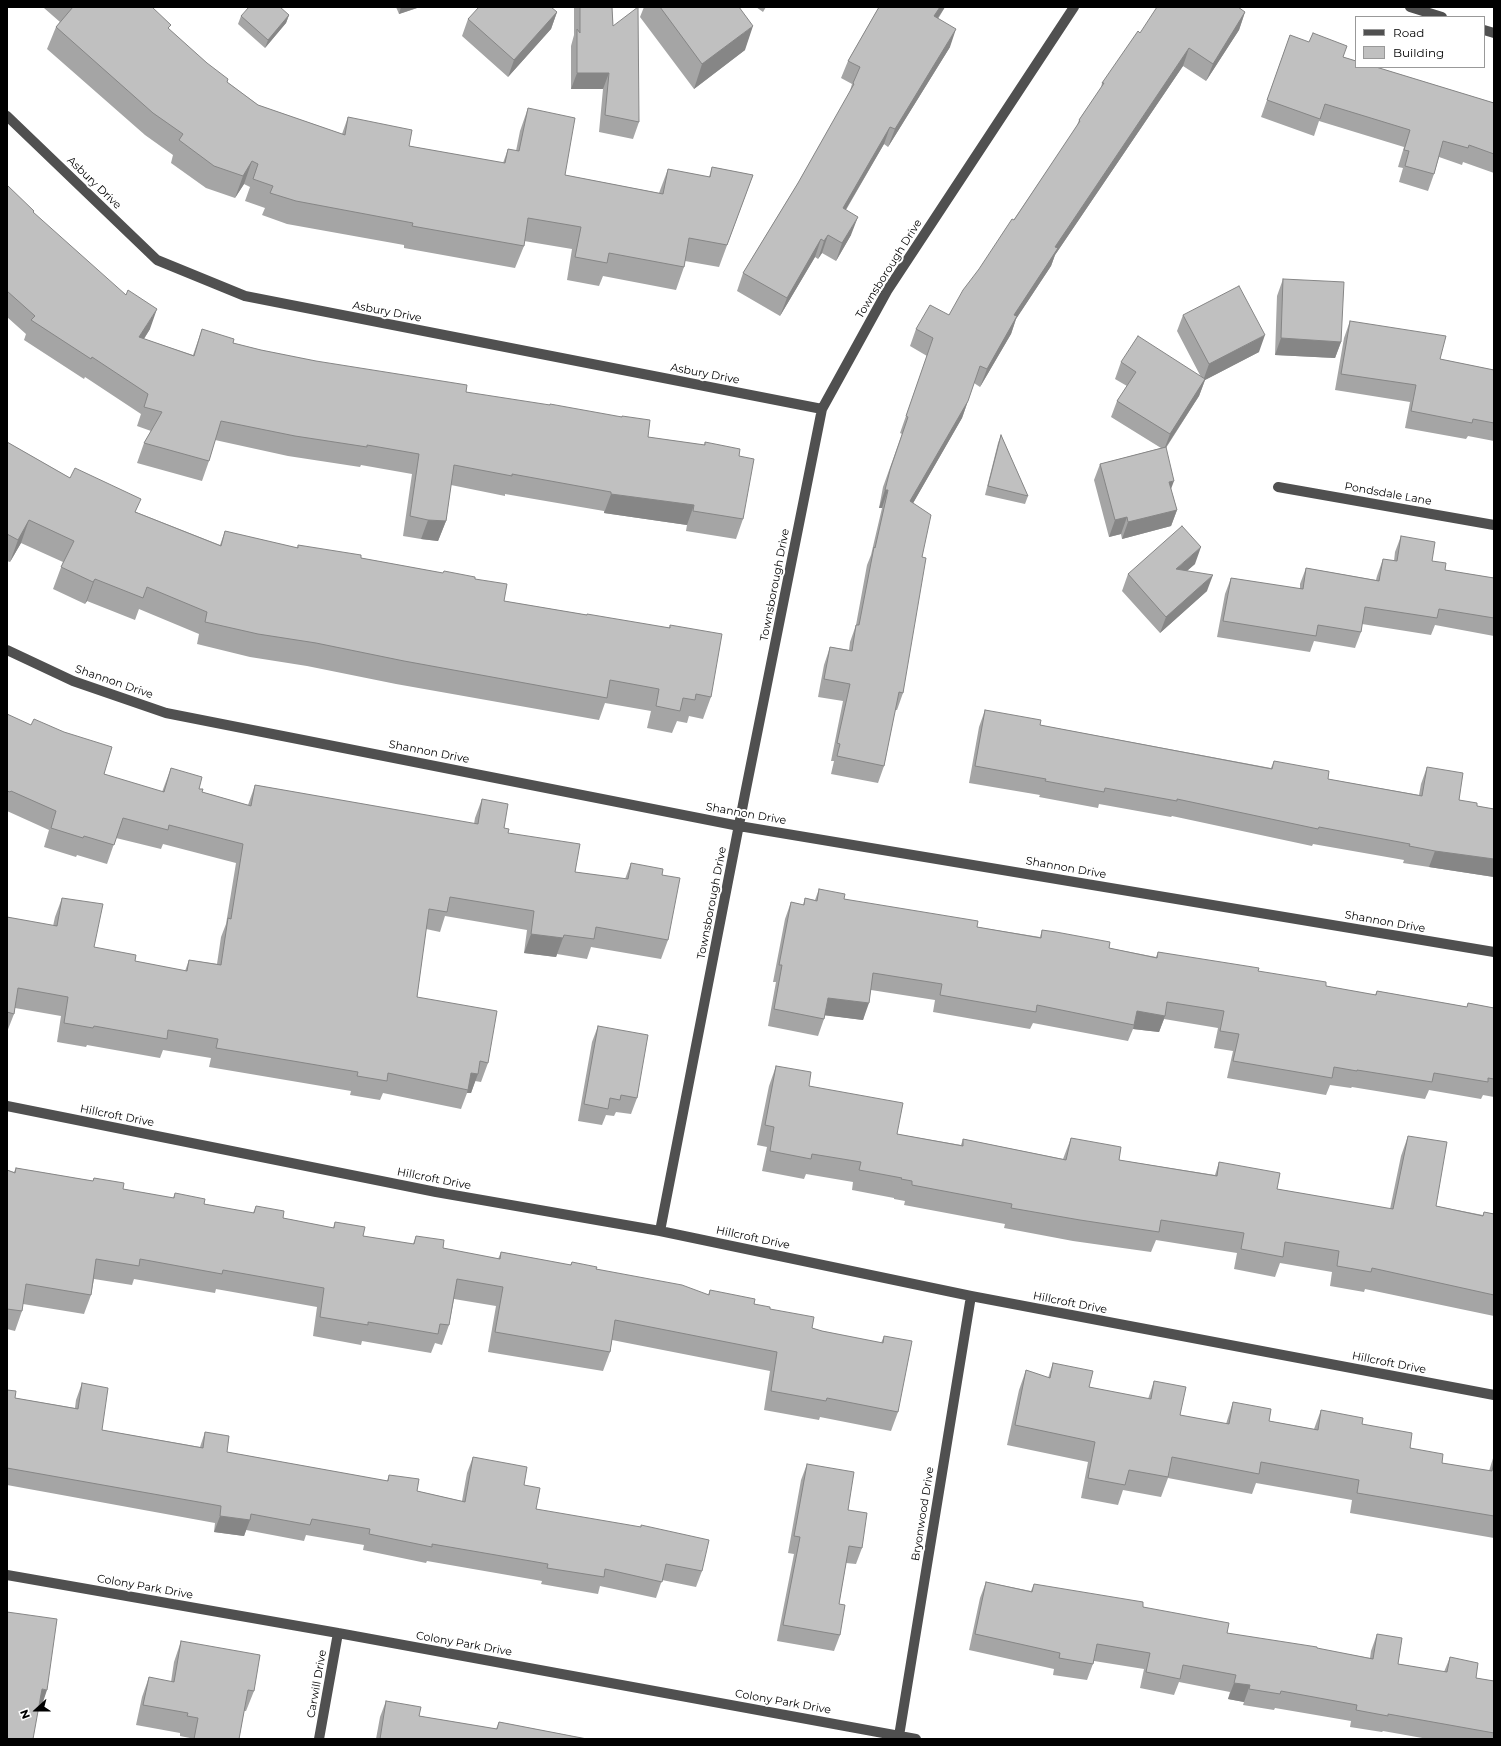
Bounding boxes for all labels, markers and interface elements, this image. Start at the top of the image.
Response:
legend [1355,16,1485,68]
text: Road [1393,25,1424,40]
text: Building [1393,45,1444,60]
street label: Asbury Drive [64,154,124,212]
street label: Townsborough Drive [853,217,925,321]
street label: Asbury Drive [351,299,423,325]
street label: Asbury Drive [669,361,741,387]
street label: Pondsdale Lane [1343,480,1433,508]
street label: Townsborough Drive [758,528,792,642]
street label: Shannon Drive [73,662,155,702]
street label: Shannon Drive [388,738,470,766]
street label: Shannon Drive [705,800,787,828]
street label: Townsborough Drive [695,846,729,960]
street label: Shannon Drive [1025,854,1107,882]
street label: Shannon Drive [1344,908,1426,936]
street label: Hillcroft Drive [79,1102,155,1130]
street label: Hillcroft Drive [396,1165,472,1193]
street label: Hillcroft Drive [715,1224,791,1252]
street label: Hillcroft Drive [1032,1289,1108,1317]
street label: Hillcroft Drive [1351,1349,1427,1377]
street label: Bryonwood Drive [909,1466,937,1562]
street label: Colony Park Drive [96,1572,194,1602]
street label: Colony Park Drive [415,1629,513,1659]
street label: Carwill Drive [305,1649,329,1719]
street label: Colony Park Drive [734,1687,832,1717]
north arrow [16,1690,56,1730]
text: N [17,1708,33,1721]

